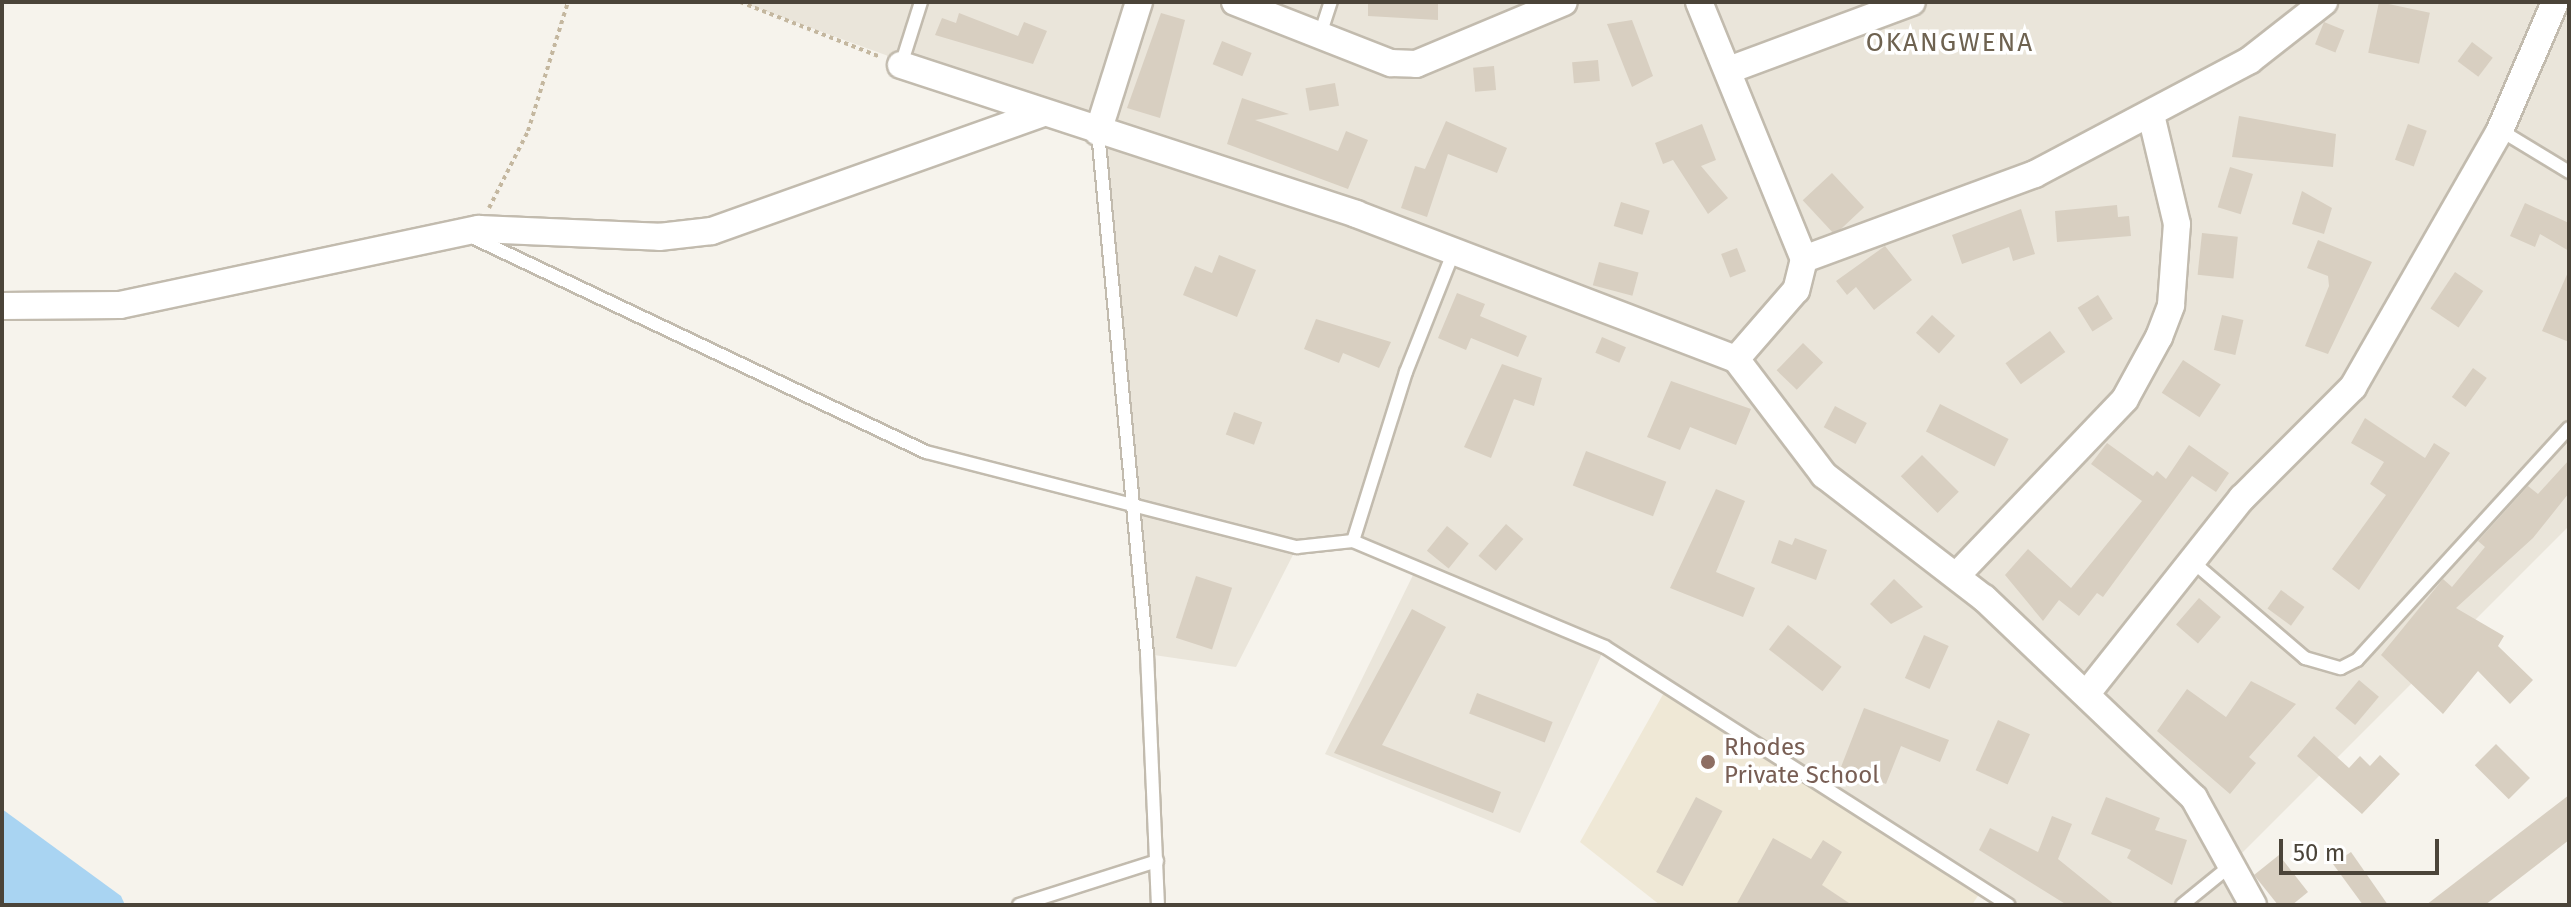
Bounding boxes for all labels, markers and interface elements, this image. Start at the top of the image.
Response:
district label: OKANGWENA [1866,27,2034,59]
place label: Rhodes Private School [1724,734,1879,790]
marker: Rhodes Private School [1699,753,1717,771]
scale bar [2283,823,2443,873]
text: 50 m [2293,839,2345,867]

